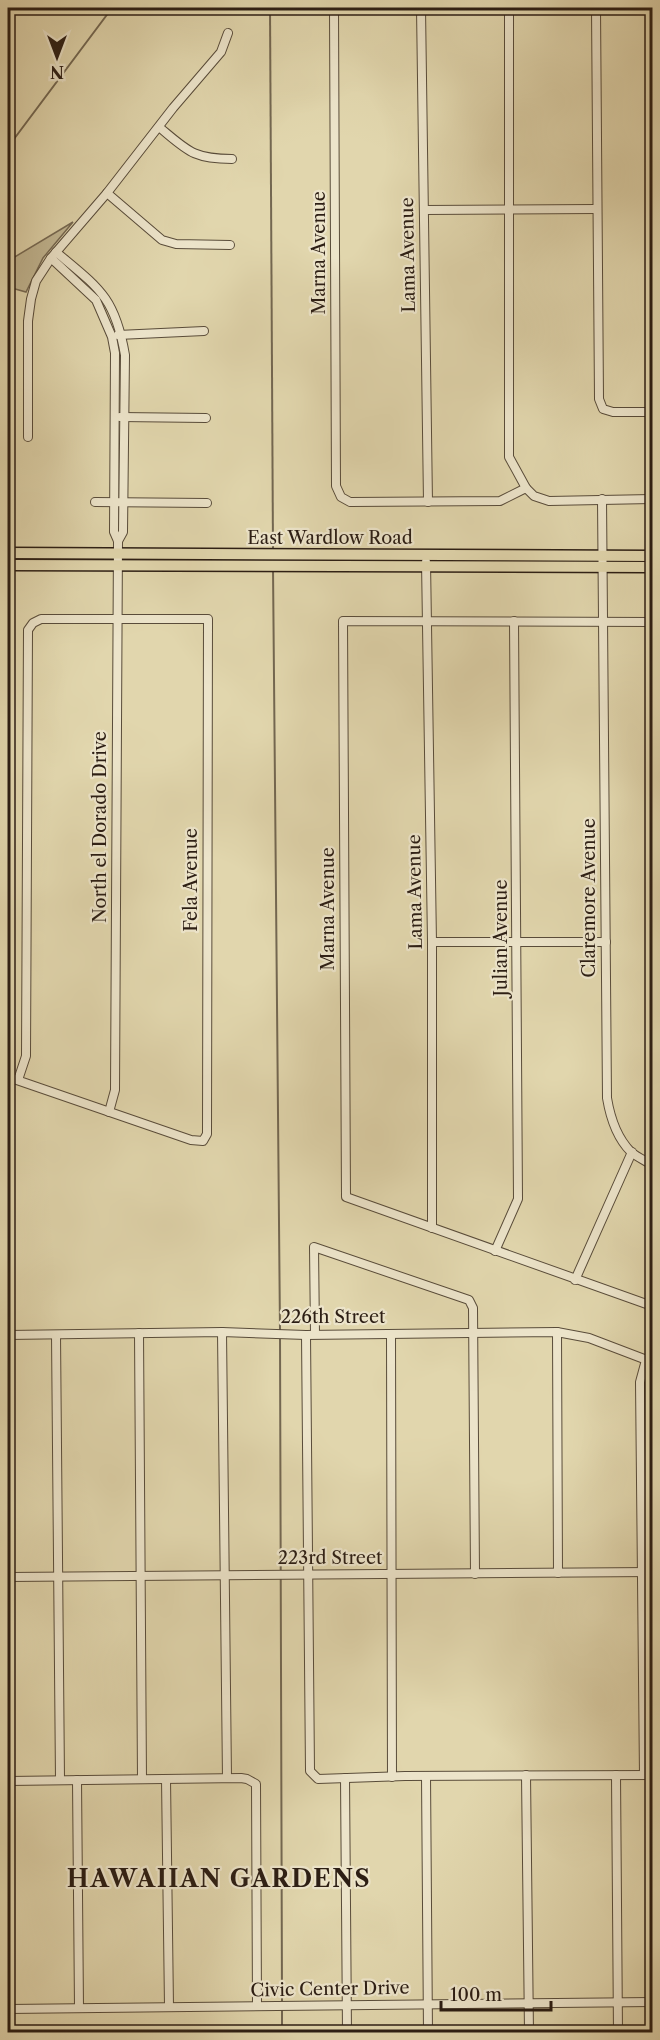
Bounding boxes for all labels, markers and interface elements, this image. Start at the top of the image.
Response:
north arrow [27,27,87,87]
text: N [50,62,64,82]
street label: Marna Avenue [308,191,330,315]
street label: Lama Avenue [396,197,420,313]
street label: East Wardlow Road [247,527,413,549]
street label: North el Dorado Drive [89,731,111,923]
street label: Claremore Avenue [578,818,600,978]
street label: Fela Avenue [180,828,202,932]
street label: Lama Avenue [403,834,427,950]
street label: Marna Avenue [317,847,339,971]
street label: Julian Avenue [490,880,512,999]
street label: 226th Street [281,1306,386,1328]
street label: 223rd Street [278,1547,383,1569]
district label: HAWAIIAN GARDENS [67,1864,371,1893]
scale bar [441,1974,550,2012]
street label: Civic Center Drive [250,1977,410,2001]
text: 100 m [450,1984,502,2006]

